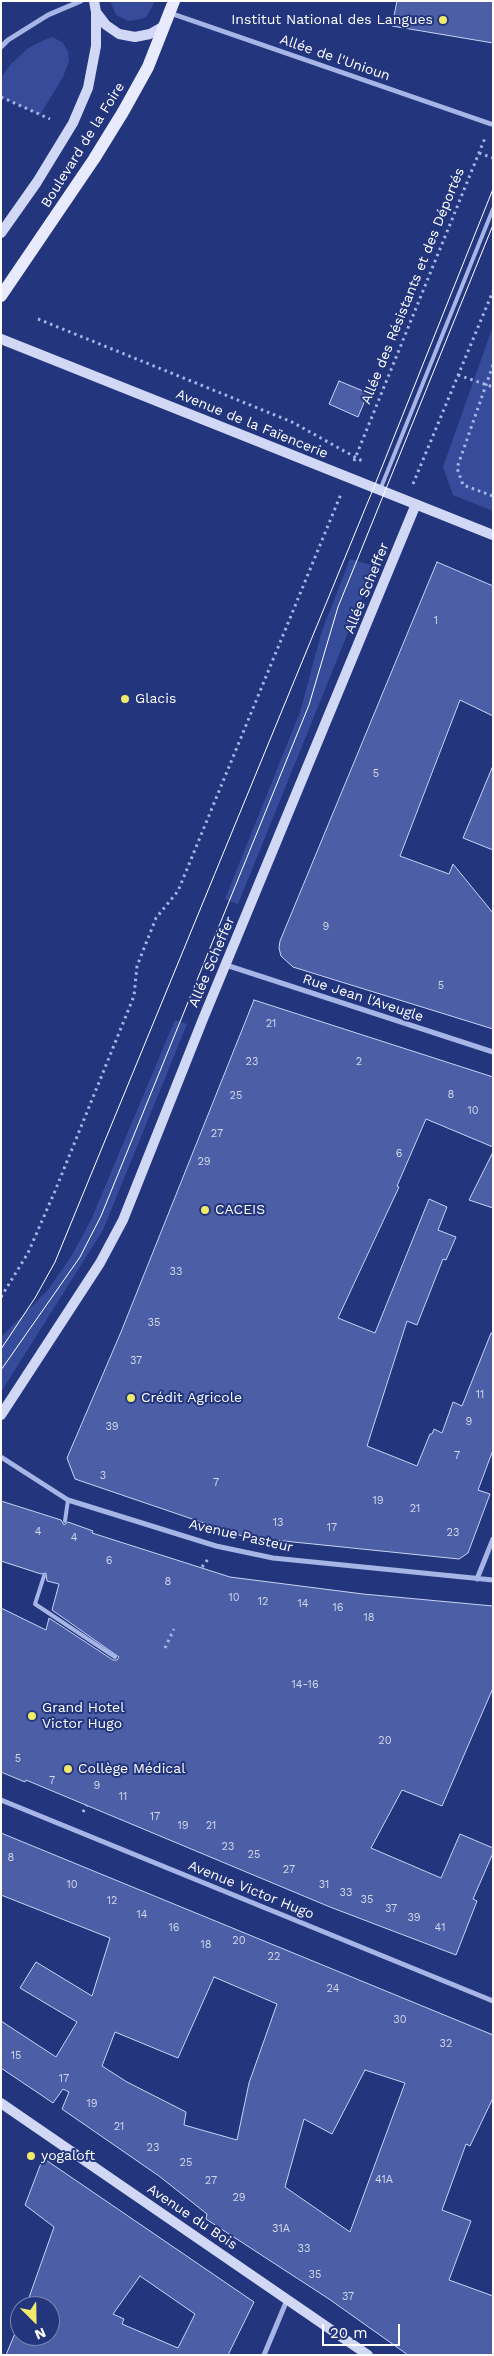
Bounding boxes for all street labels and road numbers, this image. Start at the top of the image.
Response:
street label: Allée de l'Unioun [278,31,392,85]
street label: Boulevard de la Foire [38,79,128,211]
street label: Allée des Résistants et des Déportés [358,165,468,407]
street label: Avenue de la Faïencerie [173,386,331,462]
street label: Allée Scheffer [341,540,393,636]
street label: Allée Scheffer [185,914,239,1010]
street label: Rue Jean l'Aveugle [300,970,426,1026]
street label: Avenue Pasteur [187,1516,295,1556]
street label: Avenue Victor Hugo [186,1857,316,1923]
street label: Avenue du Bois [144,2181,240,2253]

